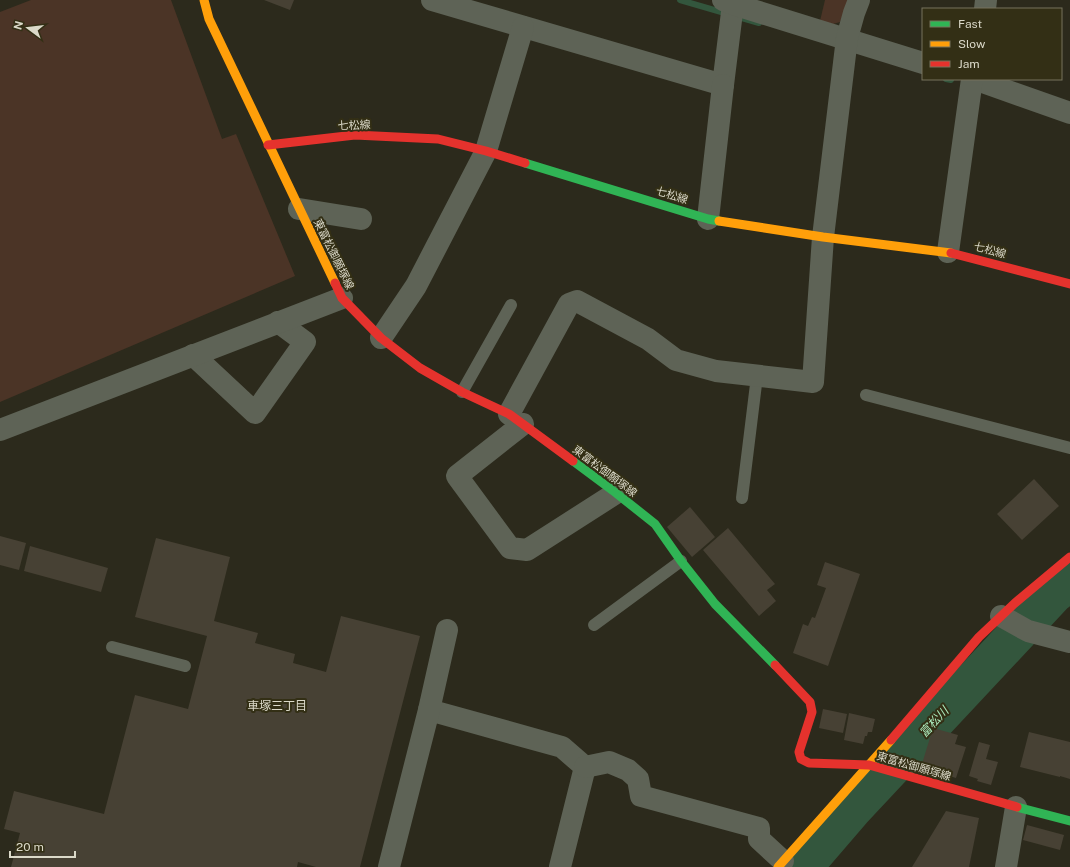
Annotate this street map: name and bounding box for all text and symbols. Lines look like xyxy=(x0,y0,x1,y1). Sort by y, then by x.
north arrow xyxy=(8,8,48,48)
legend xyxy=(922,8,1062,80)
text: Fast xyxy=(958,17,983,31)
text: N xyxy=(11,20,25,31)
text: Slow xyxy=(958,37,986,51)
text: Jam xyxy=(958,57,980,71)
street label: 七松線 xyxy=(337,118,371,132)
street label: 七松線 xyxy=(654,184,690,206)
street label: 東富松御願塚線 xyxy=(312,217,356,291)
street label: 七松線 xyxy=(973,240,1007,260)
street label: 東富松御願塚線 xyxy=(571,443,639,499)
district label: 車塚三丁目 xyxy=(247,699,307,713)
water label: 富松川 xyxy=(917,703,953,740)
street label: 東富松御願塚線 xyxy=(875,750,953,782)
scale bar xyxy=(10,833,75,859)
text: 20 m xyxy=(16,840,44,854)

